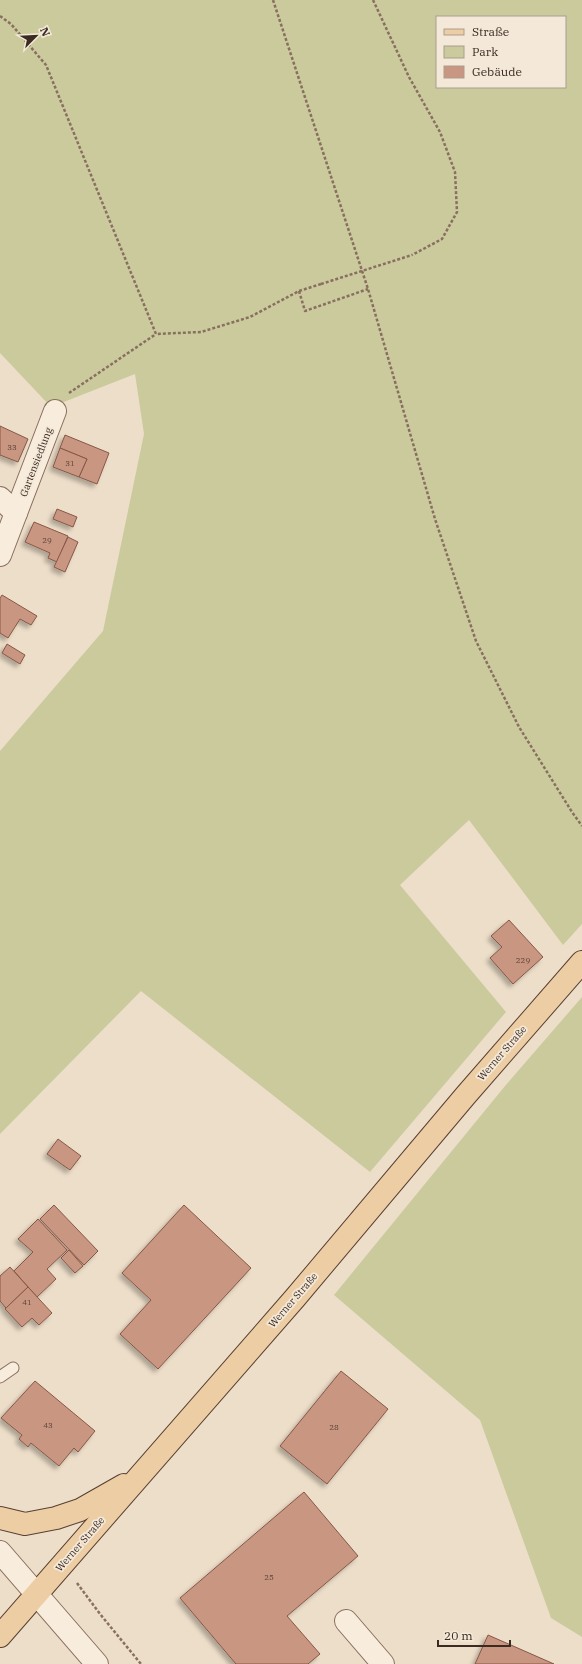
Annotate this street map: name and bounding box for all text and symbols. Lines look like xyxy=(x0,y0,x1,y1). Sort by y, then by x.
north arrow xyxy=(16,16,56,56)
legend xyxy=(436,16,566,88)
text: Straße xyxy=(472,24,509,39)
text: N xyxy=(37,25,53,39)
text: Park xyxy=(472,44,498,59)
text: Gebäude xyxy=(472,64,522,79)
street label: Gartensiedlung xyxy=(17,425,55,498)
house number: 33 xyxy=(7,442,17,452)
house number: 31 xyxy=(65,458,75,468)
house number: 29 xyxy=(42,535,52,545)
house number: 229 xyxy=(516,955,530,965)
street label: Werner Straße xyxy=(475,1023,529,1083)
street label: Werner Straße xyxy=(266,1270,320,1330)
house number: 41 xyxy=(22,1297,32,1307)
house number: 43 xyxy=(43,1420,53,1430)
house number: 28 xyxy=(329,1422,339,1432)
street label: Werner Straße xyxy=(53,1514,107,1574)
house number: 25 xyxy=(264,1572,274,1582)
scale bar xyxy=(438,1622,510,1648)
text: 20 m xyxy=(444,1628,473,1643)

